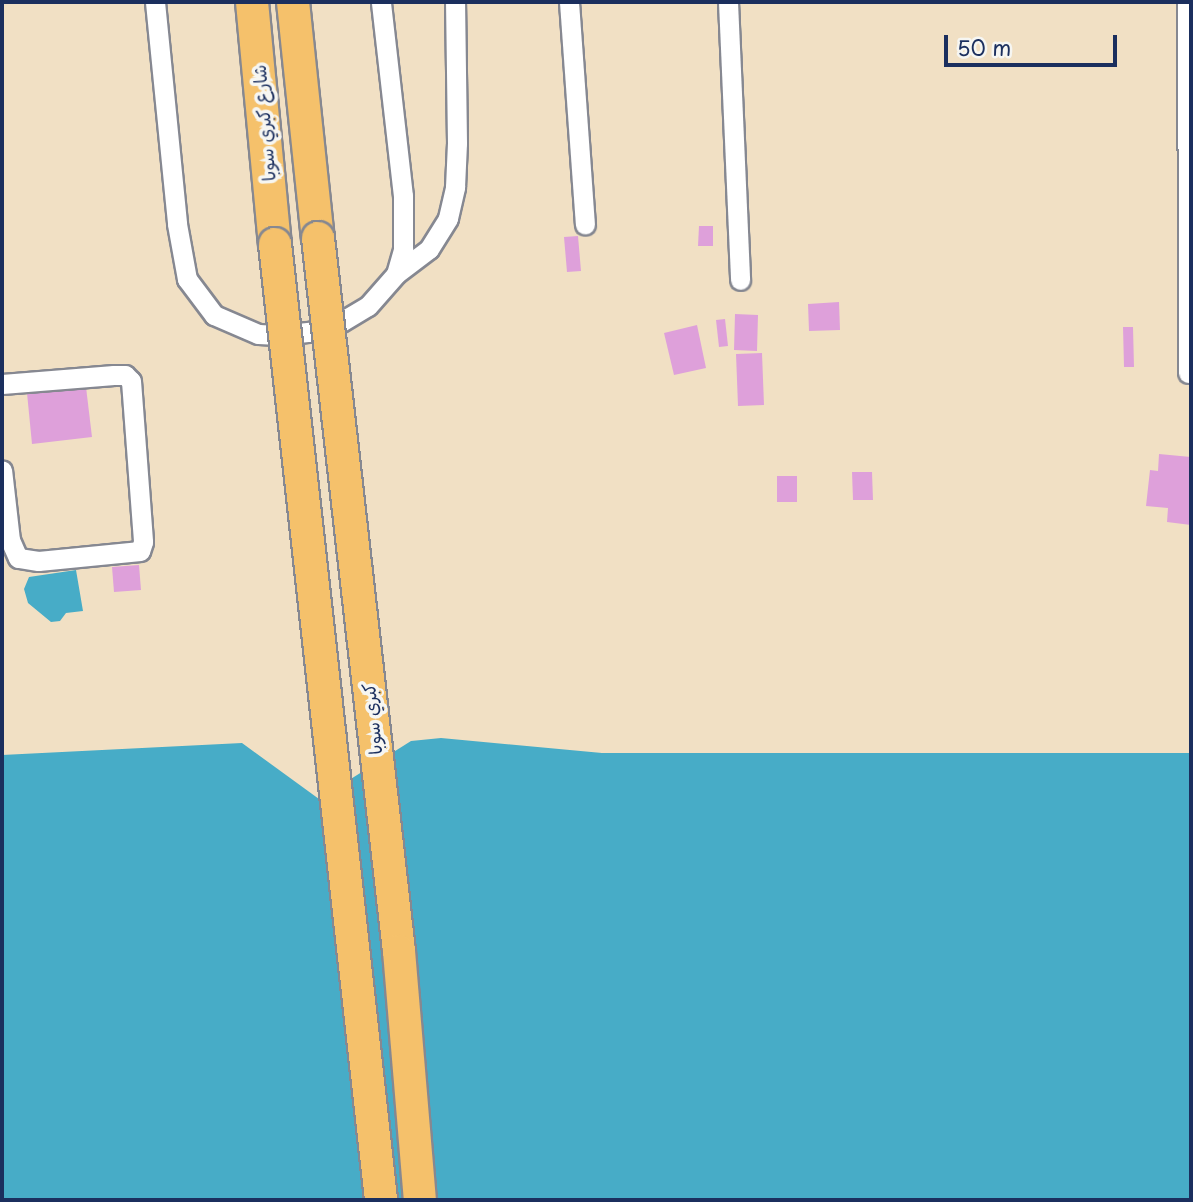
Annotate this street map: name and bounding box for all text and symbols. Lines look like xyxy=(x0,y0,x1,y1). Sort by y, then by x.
scale bar xyxy=(948,21,1121,65)
text: 50 m xyxy=(957,31,1011,63)
street label: شارع كبري سوبا xyxy=(248,64,280,182)
street label: كبري سوبا xyxy=(357,682,387,756)

